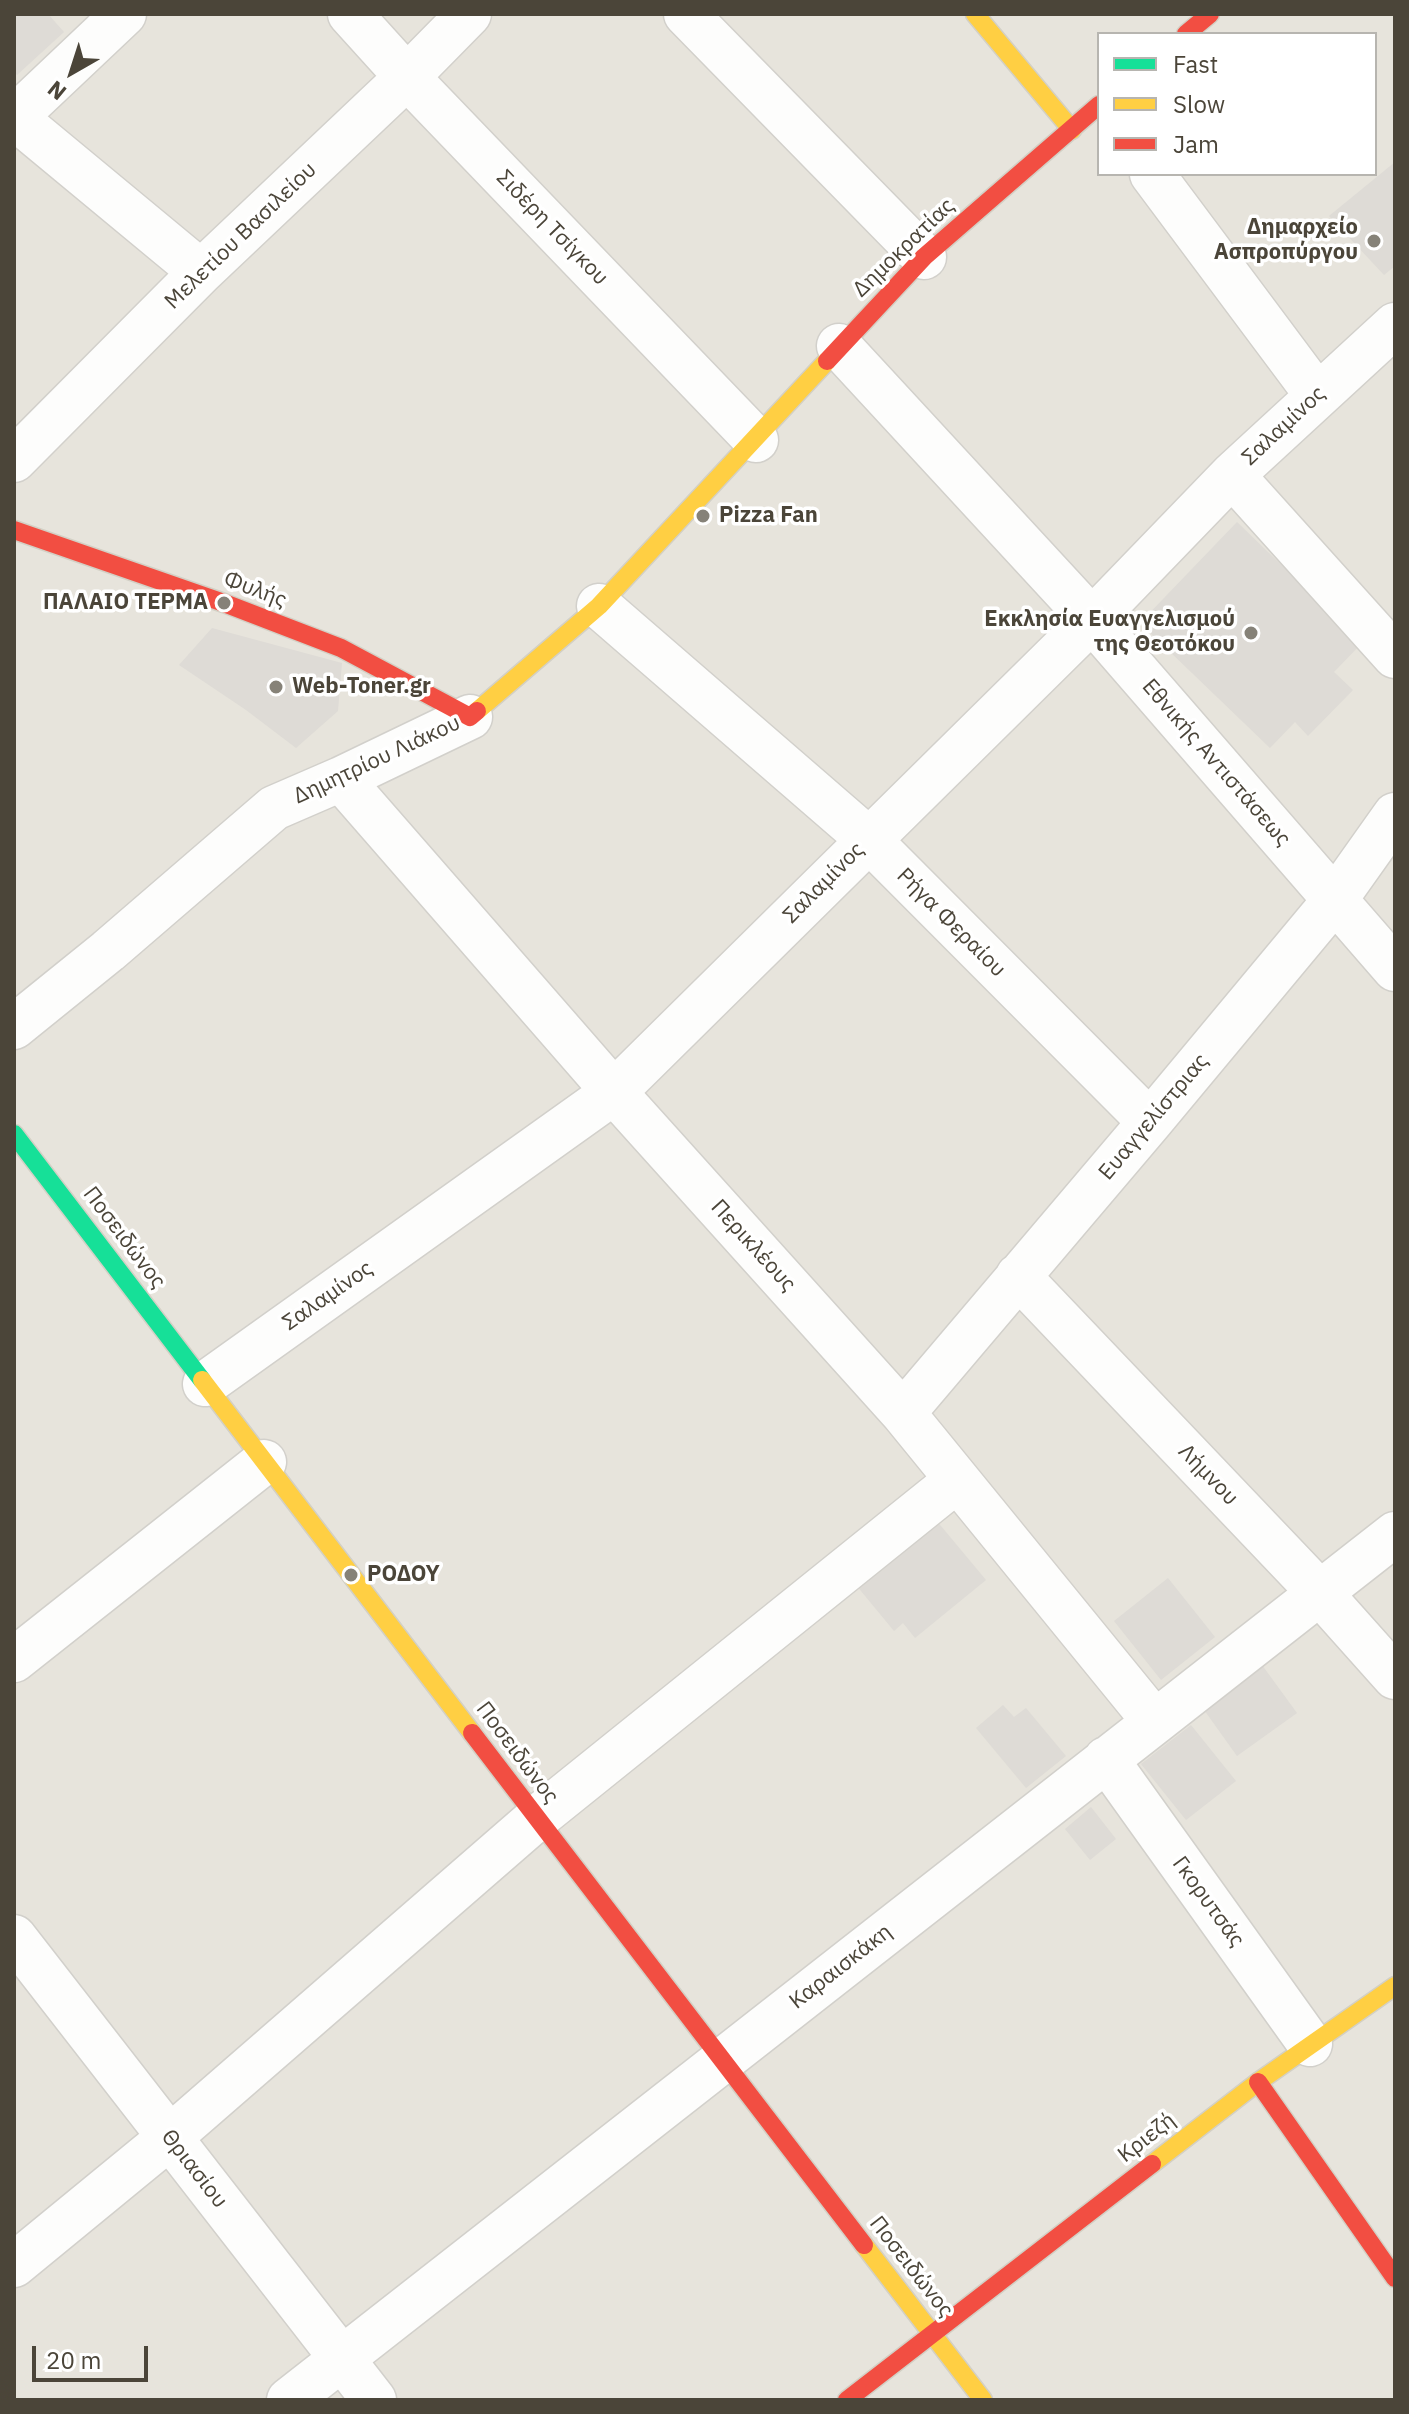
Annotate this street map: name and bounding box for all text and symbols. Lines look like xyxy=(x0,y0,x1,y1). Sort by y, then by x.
north arrow xyxy=(32,32,112,112)
legend xyxy=(1097,32,1377,176)
text: Fast xyxy=(1173,48,1218,80)
text: N xyxy=(41,75,72,107)
text: Slow xyxy=(1173,88,1225,120)
text: Jam xyxy=(1173,128,1219,160)
street label: Μελετίου Βασιλείου xyxy=(160,157,322,315)
street label: Σιδέρη Τσίγκου xyxy=(491,165,613,291)
street label: Δημοκρατίας xyxy=(848,193,960,303)
place label: Δημαρχείο Ασπροπύργου xyxy=(1214,215,1358,266)
marker: Δημαρχείο Ασπροπύργου xyxy=(1365,232,1383,250)
street label: Σαλαμίνος xyxy=(1237,381,1331,471)
place label: Pizza Fan xyxy=(719,503,818,529)
marker: Pizza Fan xyxy=(694,507,712,525)
street label: Φυλής xyxy=(220,566,290,614)
place label: ΠΑΛΑΙΟ ΤΕΡΜΑ xyxy=(43,590,208,616)
marker: ΠΑΛΑΙΟ ΤΕΡΜΑ xyxy=(215,594,233,612)
place label: Εκκλησία Ευαγγελισμού της Θεοτόκου xyxy=(984,607,1235,658)
marker: Εκκλησία Ευαγγελισμού της Θεοτόκου xyxy=(1242,624,1260,642)
place label: Web-Toner.gr xyxy=(292,674,431,700)
street label: Εθνικής Αντιστάσεως xyxy=(1136,674,1296,852)
marker: Web-Toner.gr xyxy=(267,678,285,696)
street label: Δημητρίου Λιάκου xyxy=(289,710,465,810)
street label: Σαλαμίνος xyxy=(778,837,870,929)
street label: Ρήγα Φεραίου xyxy=(891,863,1011,983)
street label: Ευαγγελίστριας xyxy=(1093,1048,1215,1186)
street label: Ποσειδώνος xyxy=(77,1182,171,1294)
street label: Περικλέους xyxy=(705,1195,801,1297)
street label: Σαλαμίνος xyxy=(278,1255,378,1337)
street label: Λήμνου xyxy=(1172,1439,1244,1511)
place label: ΡΟΔΟΥ xyxy=(367,1562,440,1588)
marker: ΡΟΔΟΥ xyxy=(342,1566,360,1584)
street label: Ποσειδώνος xyxy=(470,1697,564,1809)
street label: Γκορυτσάς xyxy=(1166,1852,1250,1952)
street label: Καραισκάκη xyxy=(784,1919,898,2015)
street label: Κριεζή xyxy=(1113,2107,1181,2169)
street label: Θριασίου xyxy=(155,2125,233,2213)
street label: Ποσειδώνος xyxy=(863,2211,959,2323)
scale bar xyxy=(36,2330,152,2380)
text: 20 m xyxy=(46,2344,101,2376)

